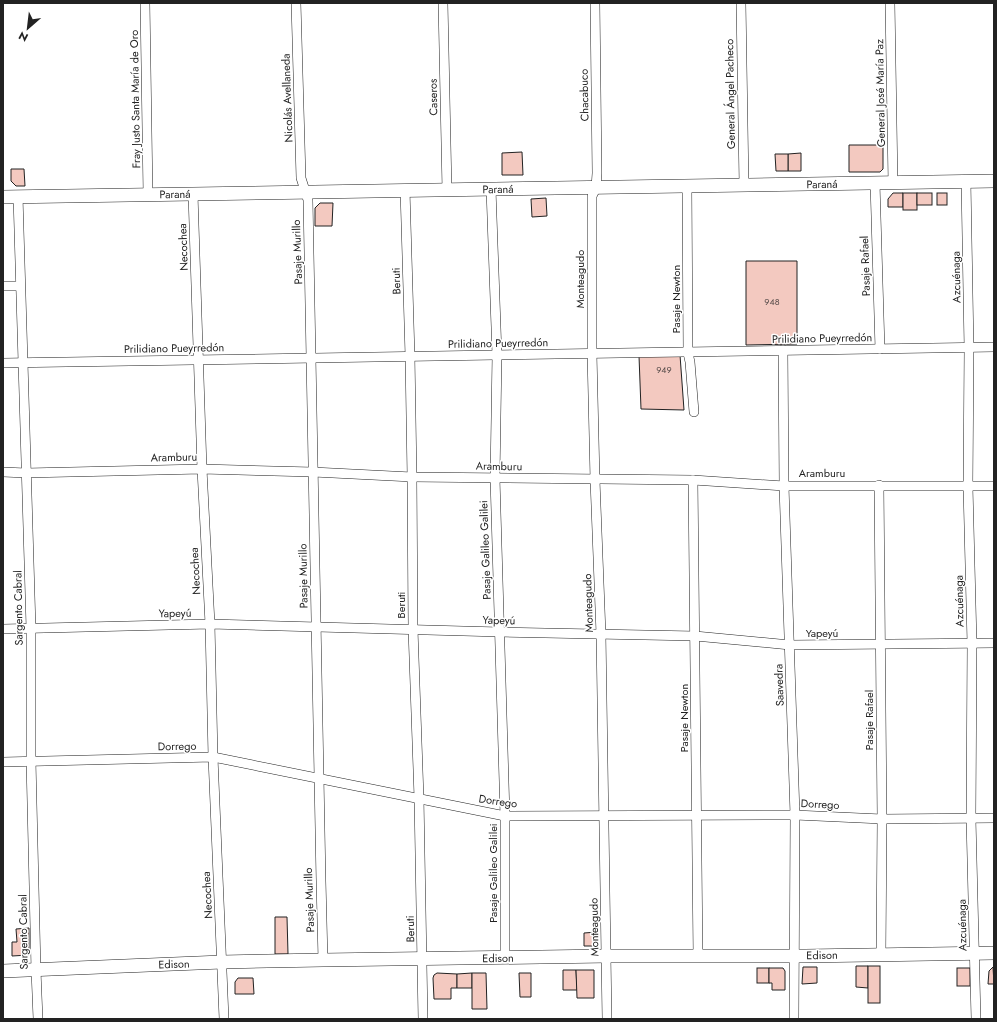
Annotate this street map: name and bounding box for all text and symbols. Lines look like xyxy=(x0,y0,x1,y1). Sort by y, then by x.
north arrow xyxy=(8,8,48,48)
text: N xyxy=(16,28,31,46)
street label: Fray Justo Santa María de Oro xyxy=(126,30,144,168)
street label: General Ángel Pacheco xyxy=(721,39,739,149)
street label: General José María Paz xyxy=(871,39,889,147)
street label: Nicolás Avellaneda xyxy=(277,53,297,143)
street label: Chacabuco xyxy=(576,69,592,121)
street label: Caseros xyxy=(425,78,441,116)
street label: Paraná xyxy=(806,176,838,192)
street label: Paraná xyxy=(482,181,514,197)
street label: Paraná xyxy=(159,186,191,202)
street label: Pasaje Murillo xyxy=(288,219,306,285)
street label: Necochea xyxy=(174,223,192,271)
street label: Pasaje Rafael xyxy=(856,235,874,297)
street label: Monteagudo xyxy=(572,250,588,308)
street label: Azcuénaga xyxy=(948,251,964,303)
street label: Pasaje Newton xyxy=(668,265,684,333)
street label: Beruti xyxy=(388,267,404,295)
house number: 948 xyxy=(764,295,780,308)
street label: Prilidiano Pueyrredón xyxy=(772,329,872,347)
street label: Prilidiano Pueyrredón xyxy=(448,334,548,352)
street label: Prilidiano Pueyrredón xyxy=(124,339,224,357)
house number: 949 xyxy=(656,363,672,376)
street label: Aramburu xyxy=(151,449,197,465)
street label: Aramburu xyxy=(476,458,522,474)
street label: Aramburu xyxy=(799,465,845,481)
street label: Pasaje Galileo Galilei xyxy=(475,500,495,600)
street label: Pasaje Murillo xyxy=(294,543,312,609)
street label: Necochea xyxy=(186,547,204,595)
street label: Sargento Cabral xyxy=(9,570,27,646)
street label: Monteagudo xyxy=(579,573,597,633)
street label: Azcuénaga xyxy=(951,575,967,627)
street label: Beruti xyxy=(393,591,409,618)
street label: Yapeyú xyxy=(158,605,192,621)
street label: Yapeyú xyxy=(482,612,516,628)
street label: Yapeyú xyxy=(806,625,838,641)
street label: Saavedra xyxy=(770,664,788,706)
street label: Pasaje Newton xyxy=(676,684,692,752)
street label: Pasaje Rafael xyxy=(861,690,877,750)
street label: Dorrego xyxy=(157,738,197,754)
street label: Dorrego xyxy=(478,790,518,812)
street label: Dorrego xyxy=(800,795,840,813)
street label: Pasaje Galileo Galilei xyxy=(485,823,501,923)
street label: Pasaje Murillo xyxy=(300,867,318,933)
street label: Necochea xyxy=(198,871,216,919)
street label: Sargento Cabral xyxy=(14,894,32,970)
street label: Monteagudo xyxy=(585,898,603,956)
street label: Azcuénaga xyxy=(954,899,970,951)
street label: Beruti xyxy=(402,915,418,943)
street label: Edison xyxy=(806,947,838,963)
street label: Edison xyxy=(482,950,514,966)
street label: Edison xyxy=(158,955,190,973)

